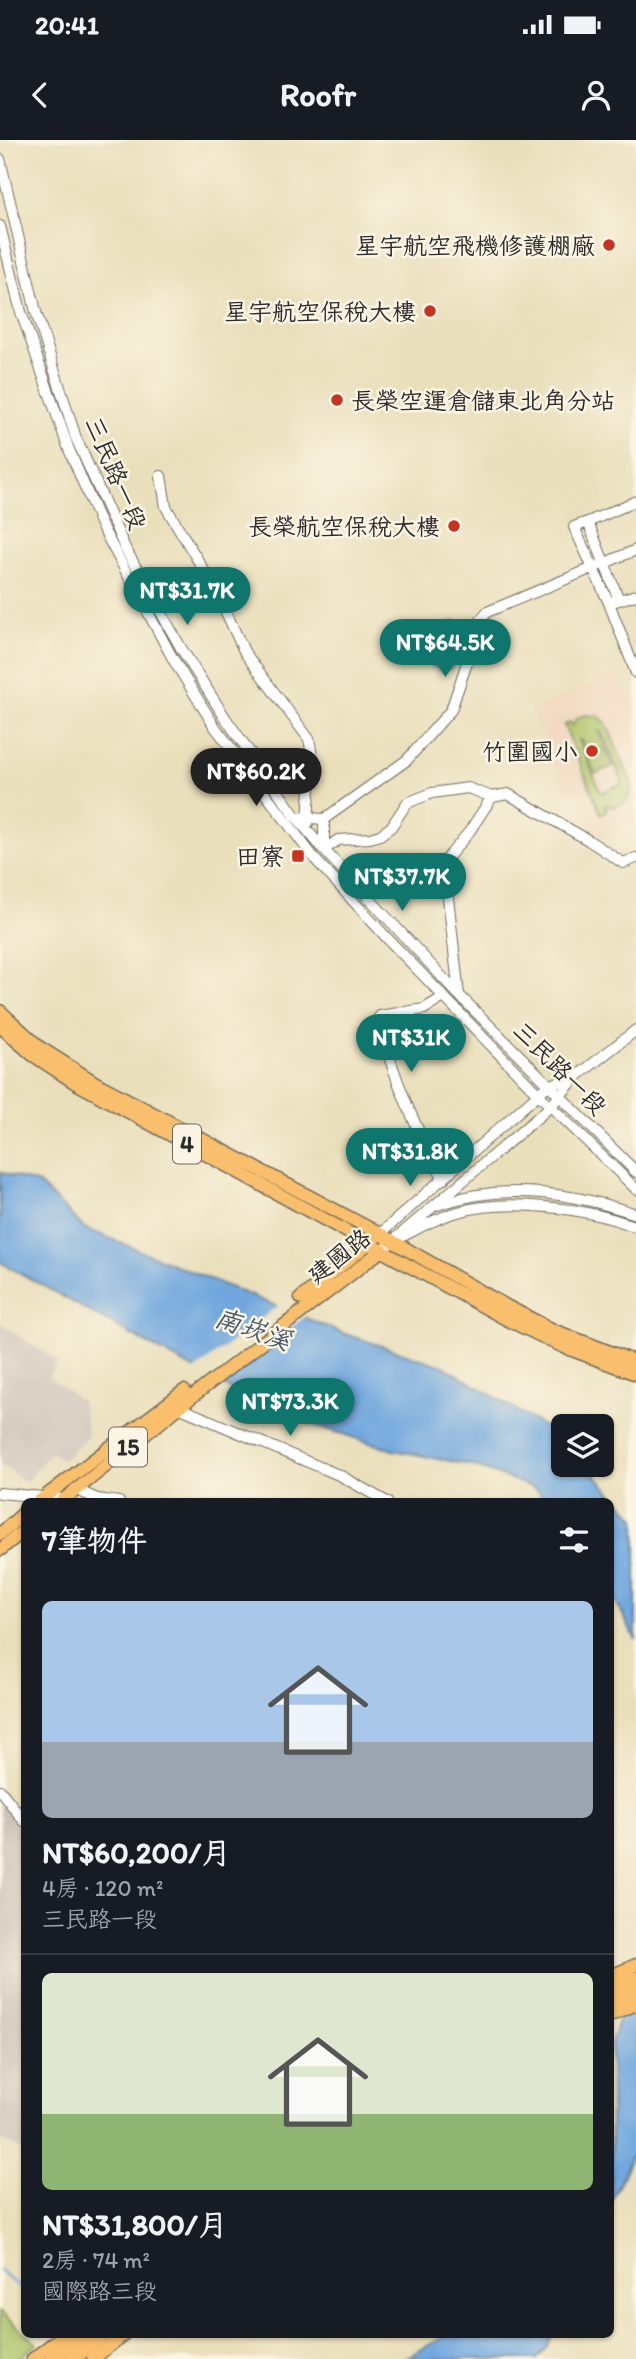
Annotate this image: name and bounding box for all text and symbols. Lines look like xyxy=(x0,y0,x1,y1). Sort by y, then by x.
text: 20:41 xyxy=(35,9,99,41)
icon: back xyxy=(21,76,59,114)
text: Roofr xyxy=(280,76,356,114)
icon: person xyxy=(577,76,615,114)
place label: 星宇航空飛機修護棚廠 xyxy=(355,231,595,260)
marker: 星宇航空飛機修護棚廠 xyxy=(601,237,617,253)
place label: 星宇航空保稅大樓 xyxy=(224,297,416,326)
marker: 星宇航空保稅大樓 xyxy=(422,303,438,319)
place label: 長榮空運倉儲東北角分站 xyxy=(351,386,615,415)
marker: 長榮空運倉儲東北角分站 xyxy=(329,392,345,408)
street label: 三民路一段 xyxy=(79,412,153,534)
place label: 長榮航空保稅大樓 xyxy=(248,512,440,541)
marker: 長榮航空保稅大樓 xyxy=(446,518,462,534)
pin: NT$31.7K xyxy=(115,568,259,627)
text: NT$31.7K xyxy=(139,576,235,604)
pin: NT$64.5K xyxy=(373,620,517,679)
text: NT$64.5K xyxy=(396,628,494,656)
place label: 竹圍國小 xyxy=(482,737,578,766)
marker: 竹圍國小 xyxy=(584,743,600,759)
pin: NT$60.2K xyxy=(184,748,328,808)
text: NT$60.2K xyxy=(207,757,305,785)
place label: 田寮 xyxy=(236,842,284,871)
marker: 田寮 xyxy=(290,848,306,864)
pin: NT$37.7K xyxy=(330,854,474,913)
text: NT$37.7K xyxy=(354,862,450,890)
pin: NT$31K xyxy=(354,1014,468,1074)
street label: 三民路一段 xyxy=(507,1015,613,1121)
text: NT$31K xyxy=(372,1023,450,1051)
road number: 4 xyxy=(173,1124,201,1163)
pin: NT$31.8K xyxy=(338,1128,482,1188)
text: NT$31.8K xyxy=(362,1137,458,1165)
street label: 建國路 xyxy=(302,1222,376,1290)
water label: 南崁溪 xyxy=(211,1301,297,1357)
pin: NT$73.3K xyxy=(218,1378,362,1438)
text: NT$73.3K xyxy=(242,1387,338,1415)
map controls xyxy=(551,1414,614,1477)
button: layers xyxy=(551,1414,614,1477)
road number: 15 xyxy=(109,1428,147,1466)
icon: filters xyxy=(555,1521,593,1559)
text: 7筆物件 xyxy=(42,1522,147,1559)
icon: home xyxy=(255,1647,381,1773)
text: NT$60,200/月 xyxy=(42,1834,231,1871)
text: 4房 · 120 m² xyxy=(42,1874,163,1902)
text: 三民路一段 xyxy=(42,1905,157,1933)
icon: home xyxy=(255,2019,381,2145)
text: NT$31,800/月 xyxy=(42,2206,228,2243)
text: 2房 · 74 m² xyxy=(42,2246,150,2274)
text: 國際路三段 xyxy=(42,2277,157,2305)

